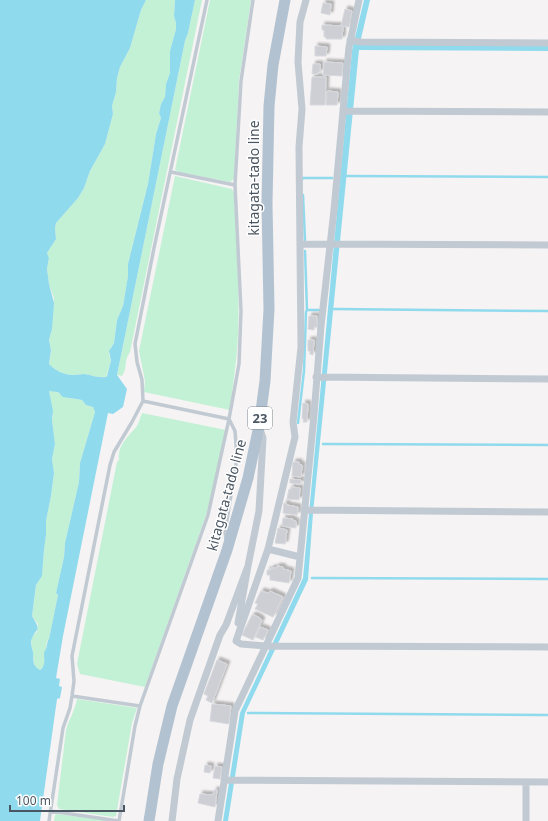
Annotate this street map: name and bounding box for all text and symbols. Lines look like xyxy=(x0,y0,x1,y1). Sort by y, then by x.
street label: kitagata-tado line xyxy=(244,120,263,236)
road number: 23 xyxy=(248,407,272,429)
street label: kitagata-tado line xyxy=(202,437,250,553)
scale bar xyxy=(10,787,124,813)
text: 100 m xyxy=(16,792,51,809)

